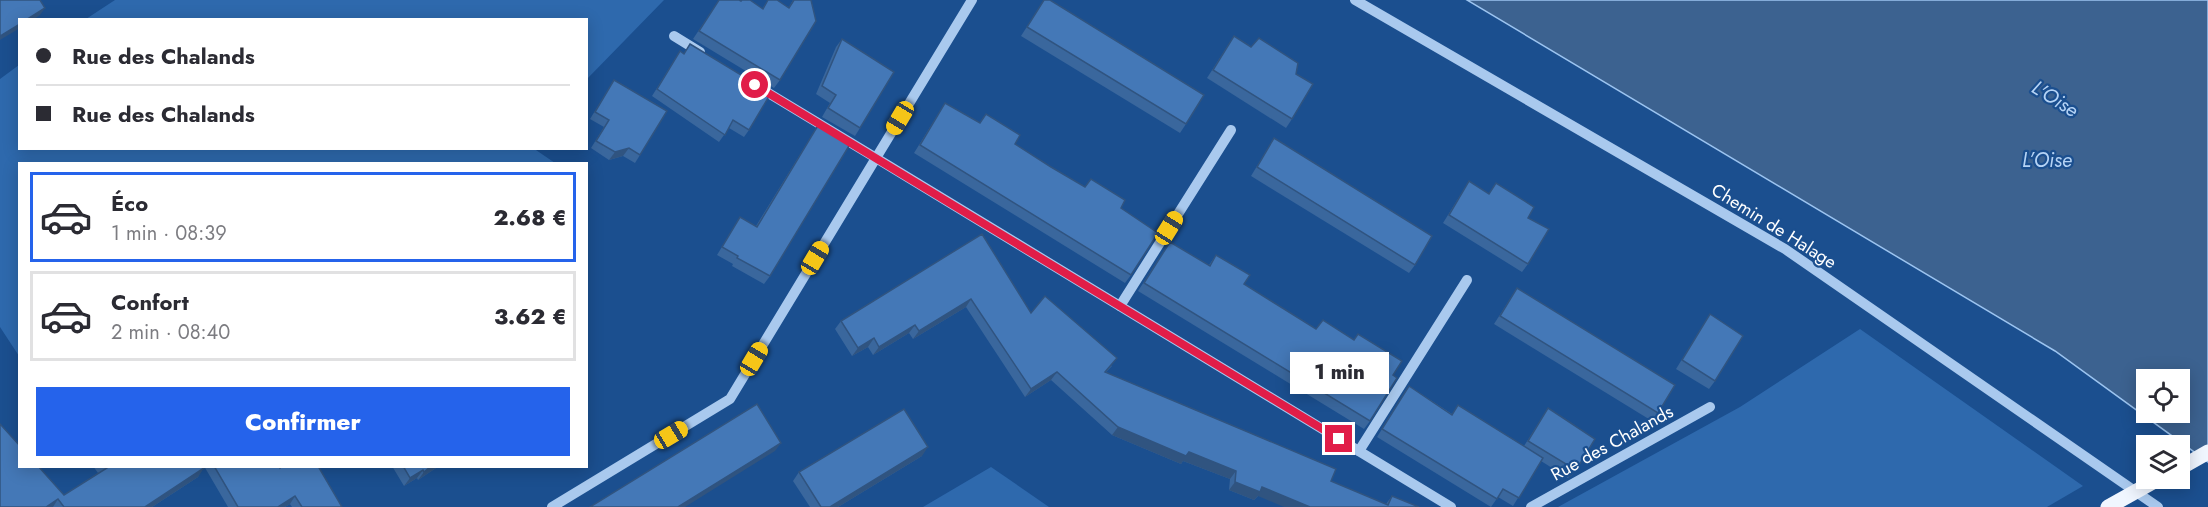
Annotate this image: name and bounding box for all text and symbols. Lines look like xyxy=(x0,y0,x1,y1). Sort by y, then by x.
text: Rue des Chalands xyxy=(72,40,255,72)
route start xyxy=(741,71,768,98)
water label: L'Oise xyxy=(2026,73,2084,125)
text: Rue des Chalands xyxy=(72,98,255,130)
car xyxy=(883,98,917,138)
water label: L’Oise xyxy=(2022,146,2072,175)
street label: Chemin de Halage xyxy=(1706,177,1842,275)
text: Éco xyxy=(111,187,148,219)
icon: car xyxy=(39,190,93,244)
text: 2.68 € xyxy=(494,201,567,233)
car xyxy=(1152,208,1186,248)
text: 1 min · 08:39 xyxy=(111,219,227,248)
car xyxy=(798,238,832,278)
text: Confort xyxy=(111,286,189,318)
icon: car xyxy=(39,289,93,343)
text: 3.62 € xyxy=(494,300,567,332)
text: 2 min · 08:40 xyxy=(111,318,230,347)
car xyxy=(737,339,771,379)
callout: 1 min xyxy=(1290,352,1388,394)
text: 1 min xyxy=(1314,358,1365,387)
map controls xyxy=(2136,369,2190,489)
button: locate xyxy=(2136,369,2190,423)
button: Confirmer xyxy=(36,387,570,456)
street label: Rue des Chalands xyxy=(1546,399,1678,487)
car xyxy=(651,418,691,452)
route end xyxy=(1325,425,1352,452)
button: layers xyxy=(2136,435,2190,489)

